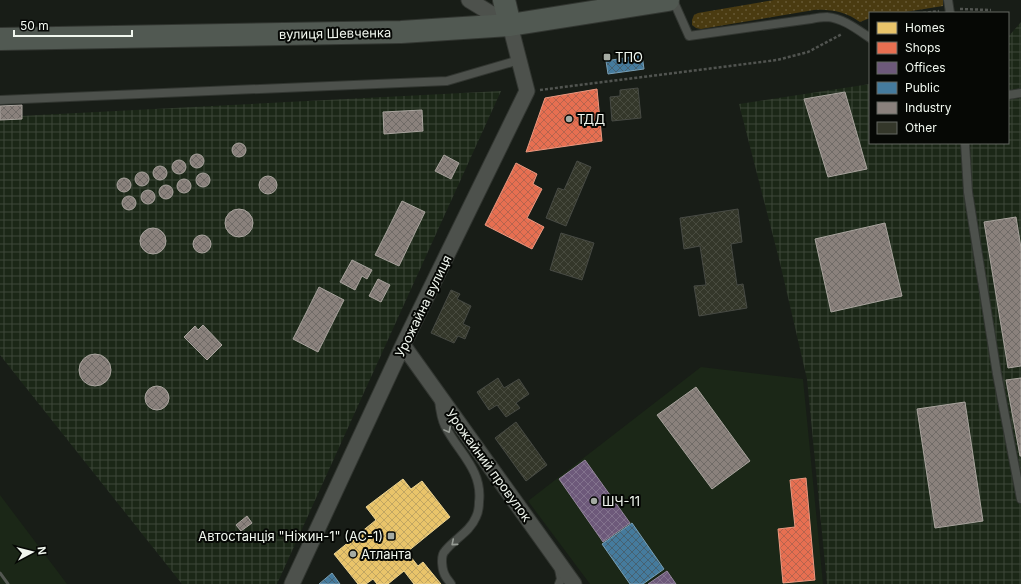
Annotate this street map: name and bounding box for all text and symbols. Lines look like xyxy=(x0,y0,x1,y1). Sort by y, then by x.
scale bar xyxy=(14,12,132,38)
legend xyxy=(869,12,1009,144)
text: 50 m xyxy=(20,18,49,33)
text: Homes xyxy=(905,20,945,35)
street label: вулиця Шевченка xyxy=(279,24,391,42)
text: Shops xyxy=(905,40,941,55)
place label: ТПО xyxy=(615,49,643,65)
marker: ТПО xyxy=(602,52,612,62)
text: Offices xyxy=(905,60,946,75)
text: Public xyxy=(905,80,940,95)
text: Industry xyxy=(905,100,952,115)
place label: ТДД xyxy=(577,111,606,127)
marker: ТДД xyxy=(564,114,574,124)
text: Other xyxy=(905,120,937,135)
street label: Урожайна вулиця xyxy=(391,252,455,360)
street label: Урожайний провулок xyxy=(443,406,535,524)
one-way arrow xyxy=(443,426,450,434)
place label: ШЧ-11 xyxy=(602,493,640,509)
marker: ШЧ-11 xyxy=(589,496,599,506)
place label: Автостанція "Ніжин-1" (АС-1) xyxy=(198,528,383,544)
marker: Автостанція "Ніжин-1" (АС-1) xyxy=(386,531,396,541)
north arrow xyxy=(12,532,52,572)
one-way arrow xyxy=(451,538,459,545)
text: N xyxy=(34,546,49,556)
place label: Атланта xyxy=(361,546,412,562)
marker: Атланта xyxy=(348,549,358,559)

